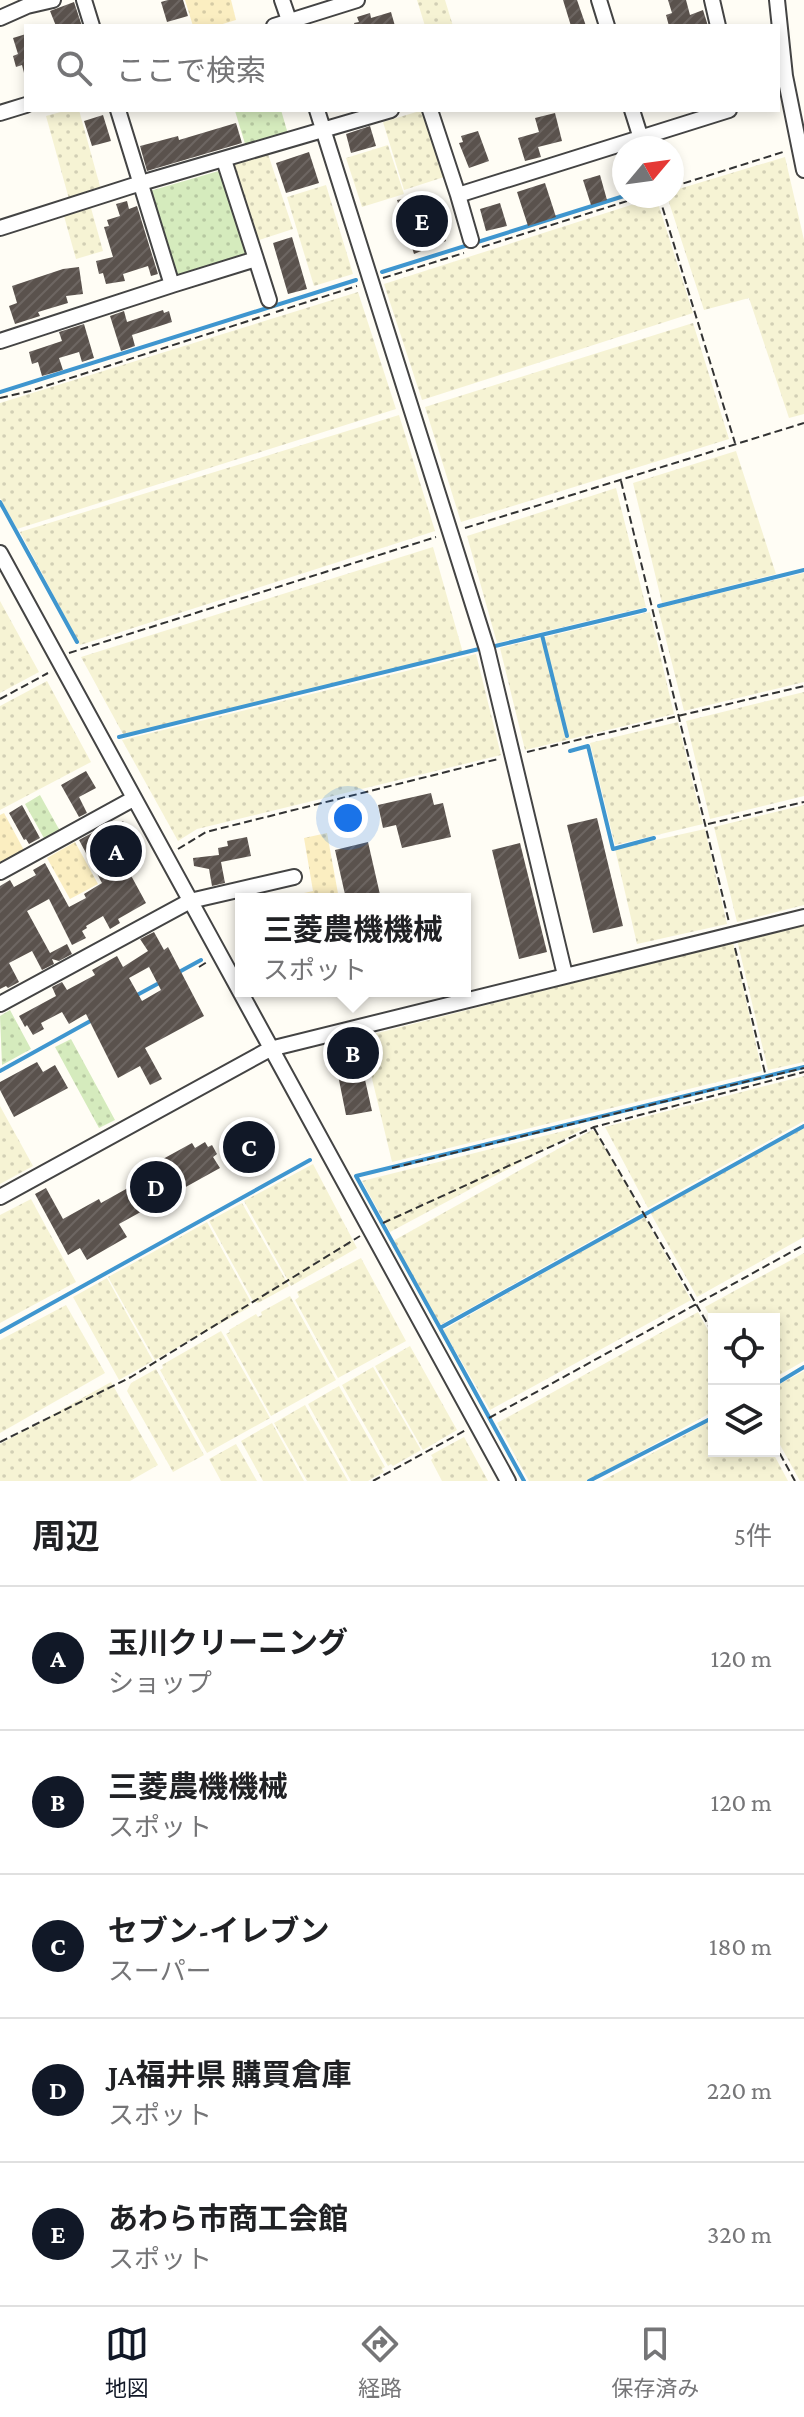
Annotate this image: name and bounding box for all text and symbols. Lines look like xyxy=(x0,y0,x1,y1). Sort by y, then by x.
search box xyxy=(24,24,780,112)
icon: search xyxy=(52,46,96,90)
text: ここで検索 xyxy=(116,54,266,87)
north arrow xyxy=(612,136,684,208)
pin: E xyxy=(396,191,448,251)
your location xyxy=(328,798,368,838)
pin: A xyxy=(90,821,142,881)
popup xyxy=(235,893,471,997)
text: 三菱農機機械 xyxy=(263,913,443,946)
text: スポット xyxy=(263,956,367,985)
pin: B xyxy=(327,1023,379,1083)
pin: C xyxy=(223,1117,275,1177)
pin: D xyxy=(130,1157,182,1217)
map controls xyxy=(708,1313,780,1457)
button: locate xyxy=(708,1313,780,1385)
button: layers xyxy=(708,1385,780,1457)
text: 周辺 xyxy=(32,1518,100,1555)
text: 5件 xyxy=(734,1522,772,1551)
text: 玉川クリーニング xyxy=(108,1626,348,1659)
text: A xyxy=(50,1644,66,1673)
text: 120 m xyxy=(711,1644,772,1673)
text: ショップ xyxy=(108,1669,212,1698)
text: 三菱農機機械 xyxy=(108,1770,288,1803)
text: B xyxy=(50,1788,66,1817)
text: 120 m xyxy=(711,1788,772,1817)
text: スポット xyxy=(108,1813,212,1842)
text: セブン-イレブン xyxy=(108,1914,329,1947)
text: C xyxy=(50,1932,66,1961)
text: 180 m xyxy=(709,1932,772,1961)
text: スーパー xyxy=(108,1957,212,1986)
text: JA福井県 購買倉庫 xyxy=(108,2058,352,2091)
text: D xyxy=(49,2076,67,2105)
text: 220 m xyxy=(707,2076,772,2105)
text: スポット xyxy=(108,2101,212,2130)
text: あわら市商工会館 xyxy=(108,2202,348,2235)
text: E xyxy=(51,2220,65,2249)
text: 320 m xyxy=(707,2220,772,2249)
text: スポット xyxy=(108,2245,212,2274)
tab: 地図 xyxy=(105,2322,149,2402)
tab: 経路 xyxy=(358,2322,402,2402)
tab: 保存済み xyxy=(611,2322,699,2402)

